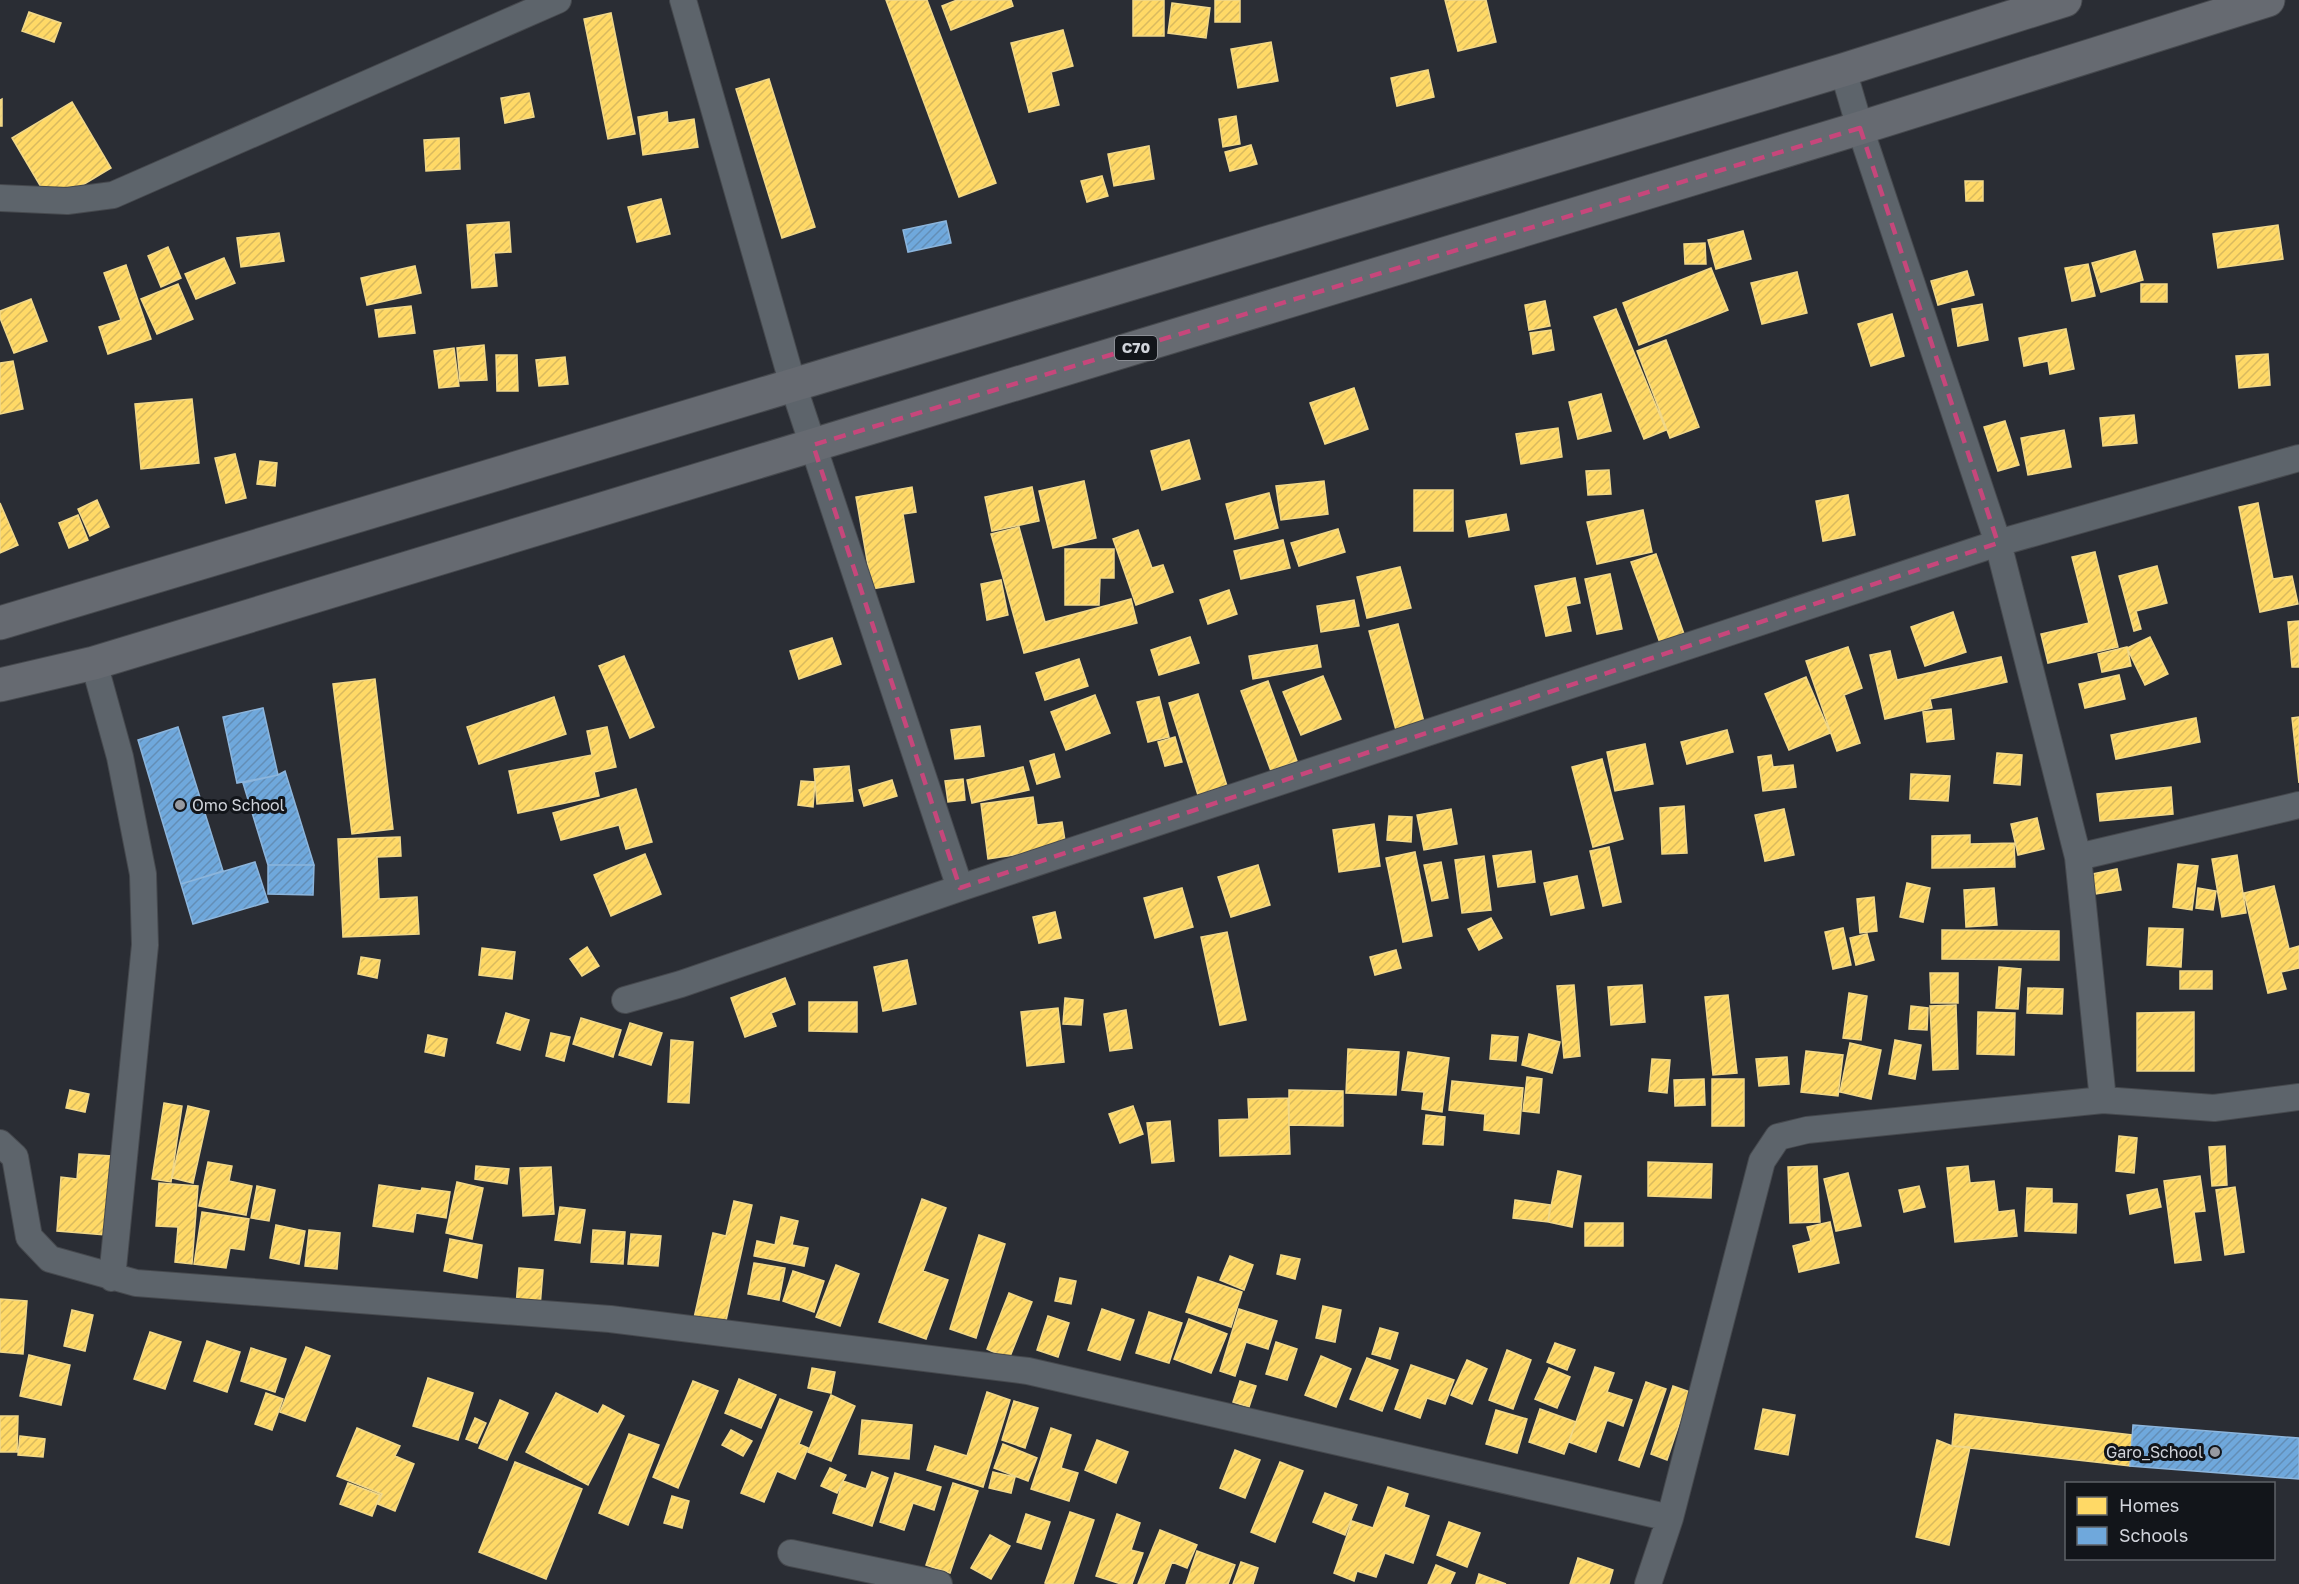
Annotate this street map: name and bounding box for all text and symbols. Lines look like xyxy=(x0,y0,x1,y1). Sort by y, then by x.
road number: C70 xyxy=(1115,336,1157,360)
place label: Omo School xyxy=(192,795,285,815)
marker: Omo School xyxy=(173,798,187,812)
place label: Garo_School xyxy=(2106,1442,2203,1462)
marker: Garo_School xyxy=(2208,1445,2222,1459)
legend xyxy=(2065,1482,2275,1560)
text: Homes xyxy=(2119,1494,2179,1516)
text: Schools xyxy=(2119,1524,2188,1546)

